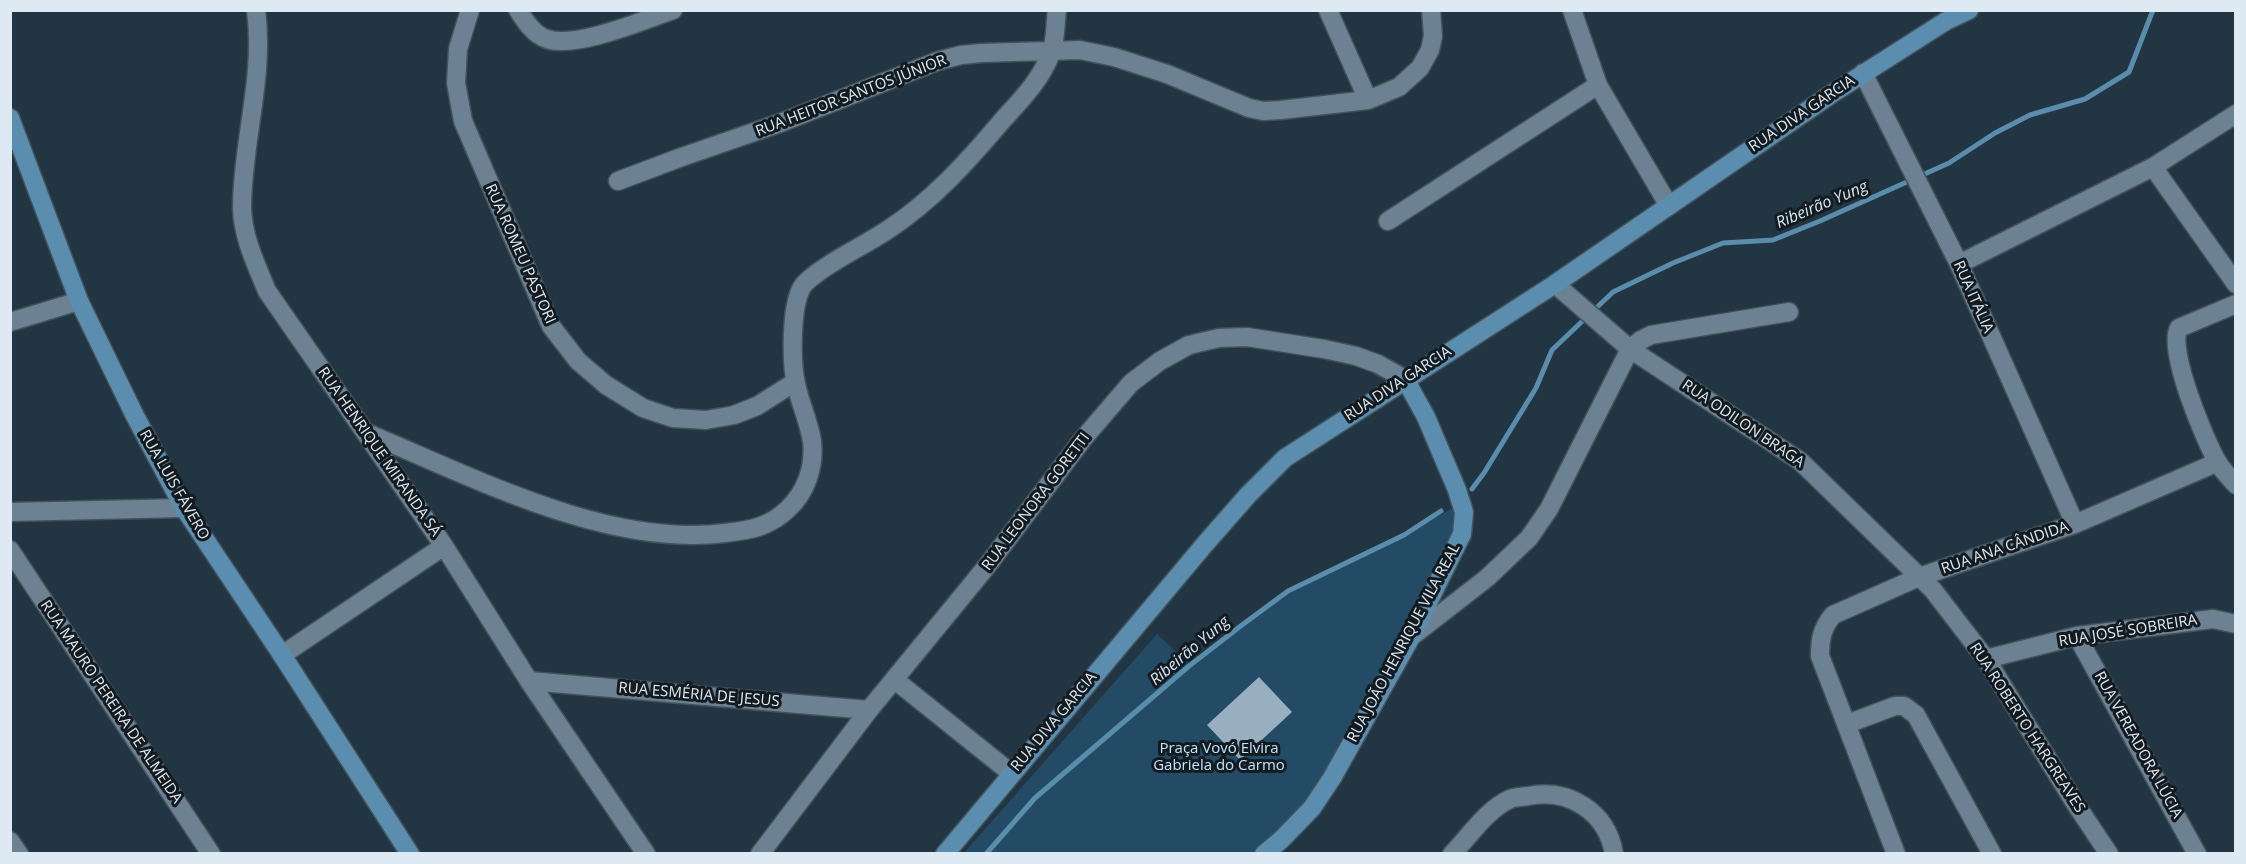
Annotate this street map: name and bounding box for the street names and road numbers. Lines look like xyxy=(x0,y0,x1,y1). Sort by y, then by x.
street label: RUA HEITOR SANTOS JÚNIOR xyxy=(753,51,949,141)
street label: RUA DIVA GARCIA xyxy=(1746,72,1858,156)
street label: RUA ROMEU PASTORI xyxy=(481,181,559,327)
street label: RUA ITÁLIA xyxy=(1949,258,1997,336)
street label: RUA DIVA GARCIA xyxy=(1341,343,1455,425)
street label: RUA HENRIQUE MIRANDA SÁ xyxy=(314,364,444,540)
street label: RUA ODILON BRAGA xyxy=(1678,376,1808,472)
street label: RUA LUIS FÁVERO xyxy=(135,427,213,543)
street label: RUA LEONORA GORETTI xyxy=(978,430,1094,574)
street label: RUA ANA CÂNDIDA xyxy=(1939,518,2071,578)
street label: RUA JOÃO HENRIQUE VILA REAL xyxy=(1344,541,1464,745)
street label: RUA MAURO PEREIRA DE ALMEIDA xyxy=(36,597,186,807)
street label: RUA JOSÉ SOBREIRA xyxy=(2058,611,2198,651)
street label: RUA ROBERTO HARGREAVES xyxy=(1965,640,2089,816)
street label: RUA VEREADORA LÚCIA xyxy=(2090,668,2186,822)
street label: RUA DIVA GARCIA xyxy=(1007,669,1101,775)
street label: RUA ESMÉRIA DE JESUS xyxy=(618,679,780,711)

